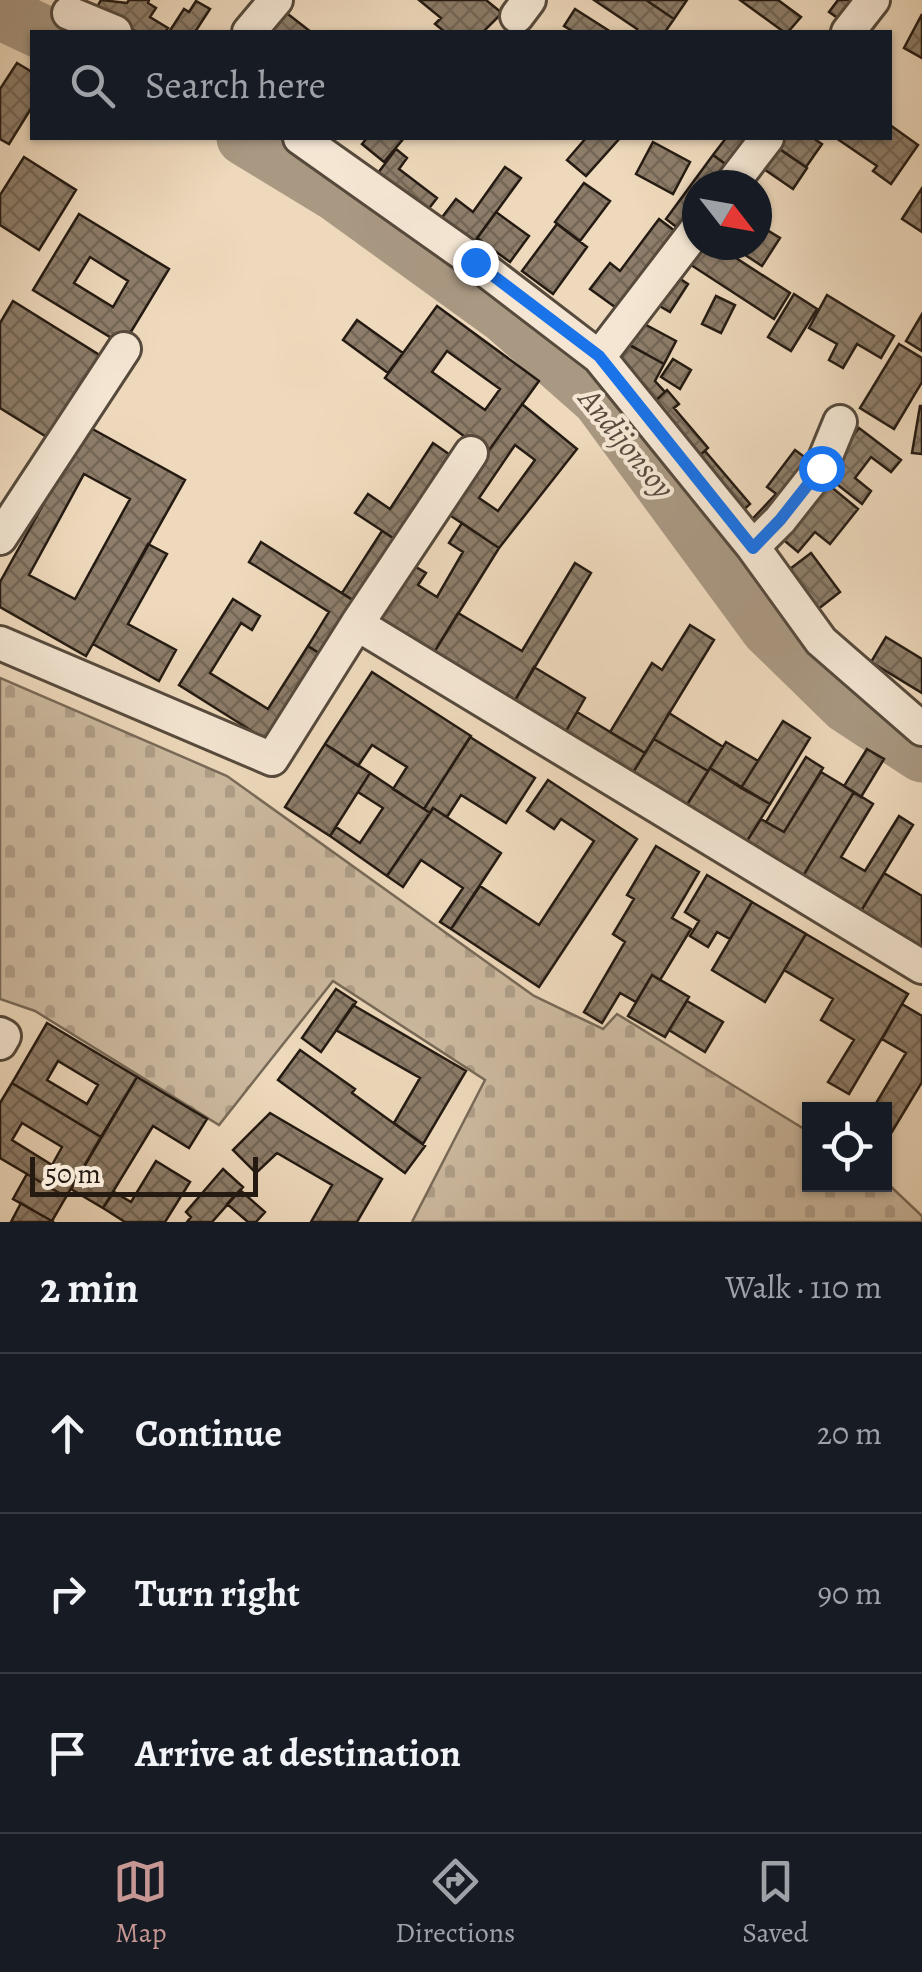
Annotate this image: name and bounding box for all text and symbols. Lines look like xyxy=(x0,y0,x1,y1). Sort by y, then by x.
search box xyxy=(30,30,892,140)
icon: search xyxy=(65,58,120,113)
text: Search here xyxy=(145,59,326,111)
north arrow xyxy=(682,170,772,260)
route end xyxy=(453,240,499,286)
water label: Andijonsoy xyxy=(568,377,685,507)
route start xyxy=(799,446,845,492)
map controls xyxy=(802,1102,892,1192)
button: locate xyxy=(802,1102,892,1192)
scale bar xyxy=(30,1152,258,1196)
text: 50 m xyxy=(45,1155,101,1193)
text: 2 min xyxy=(40,1259,139,1316)
text: Walk · 110 m xyxy=(725,1265,882,1309)
icon: ahead xyxy=(40,1406,95,1461)
text: Continue xyxy=(135,1407,282,1459)
text: 20 m xyxy=(817,1411,882,1455)
icon: right xyxy=(40,1566,95,1621)
text: Turn right xyxy=(135,1567,300,1619)
text: 90 m xyxy=(817,1571,882,1615)
icon: arrive xyxy=(40,1726,95,1781)
text: Arrive at destination xyxy=(135,1727,461,1779)
tab: Map xyxy=(113,1854,168,1952)
tab: Directions xyxy=(395,1854,515,1952)
tab: Saved xyxy=(742,1854,809,1952)

